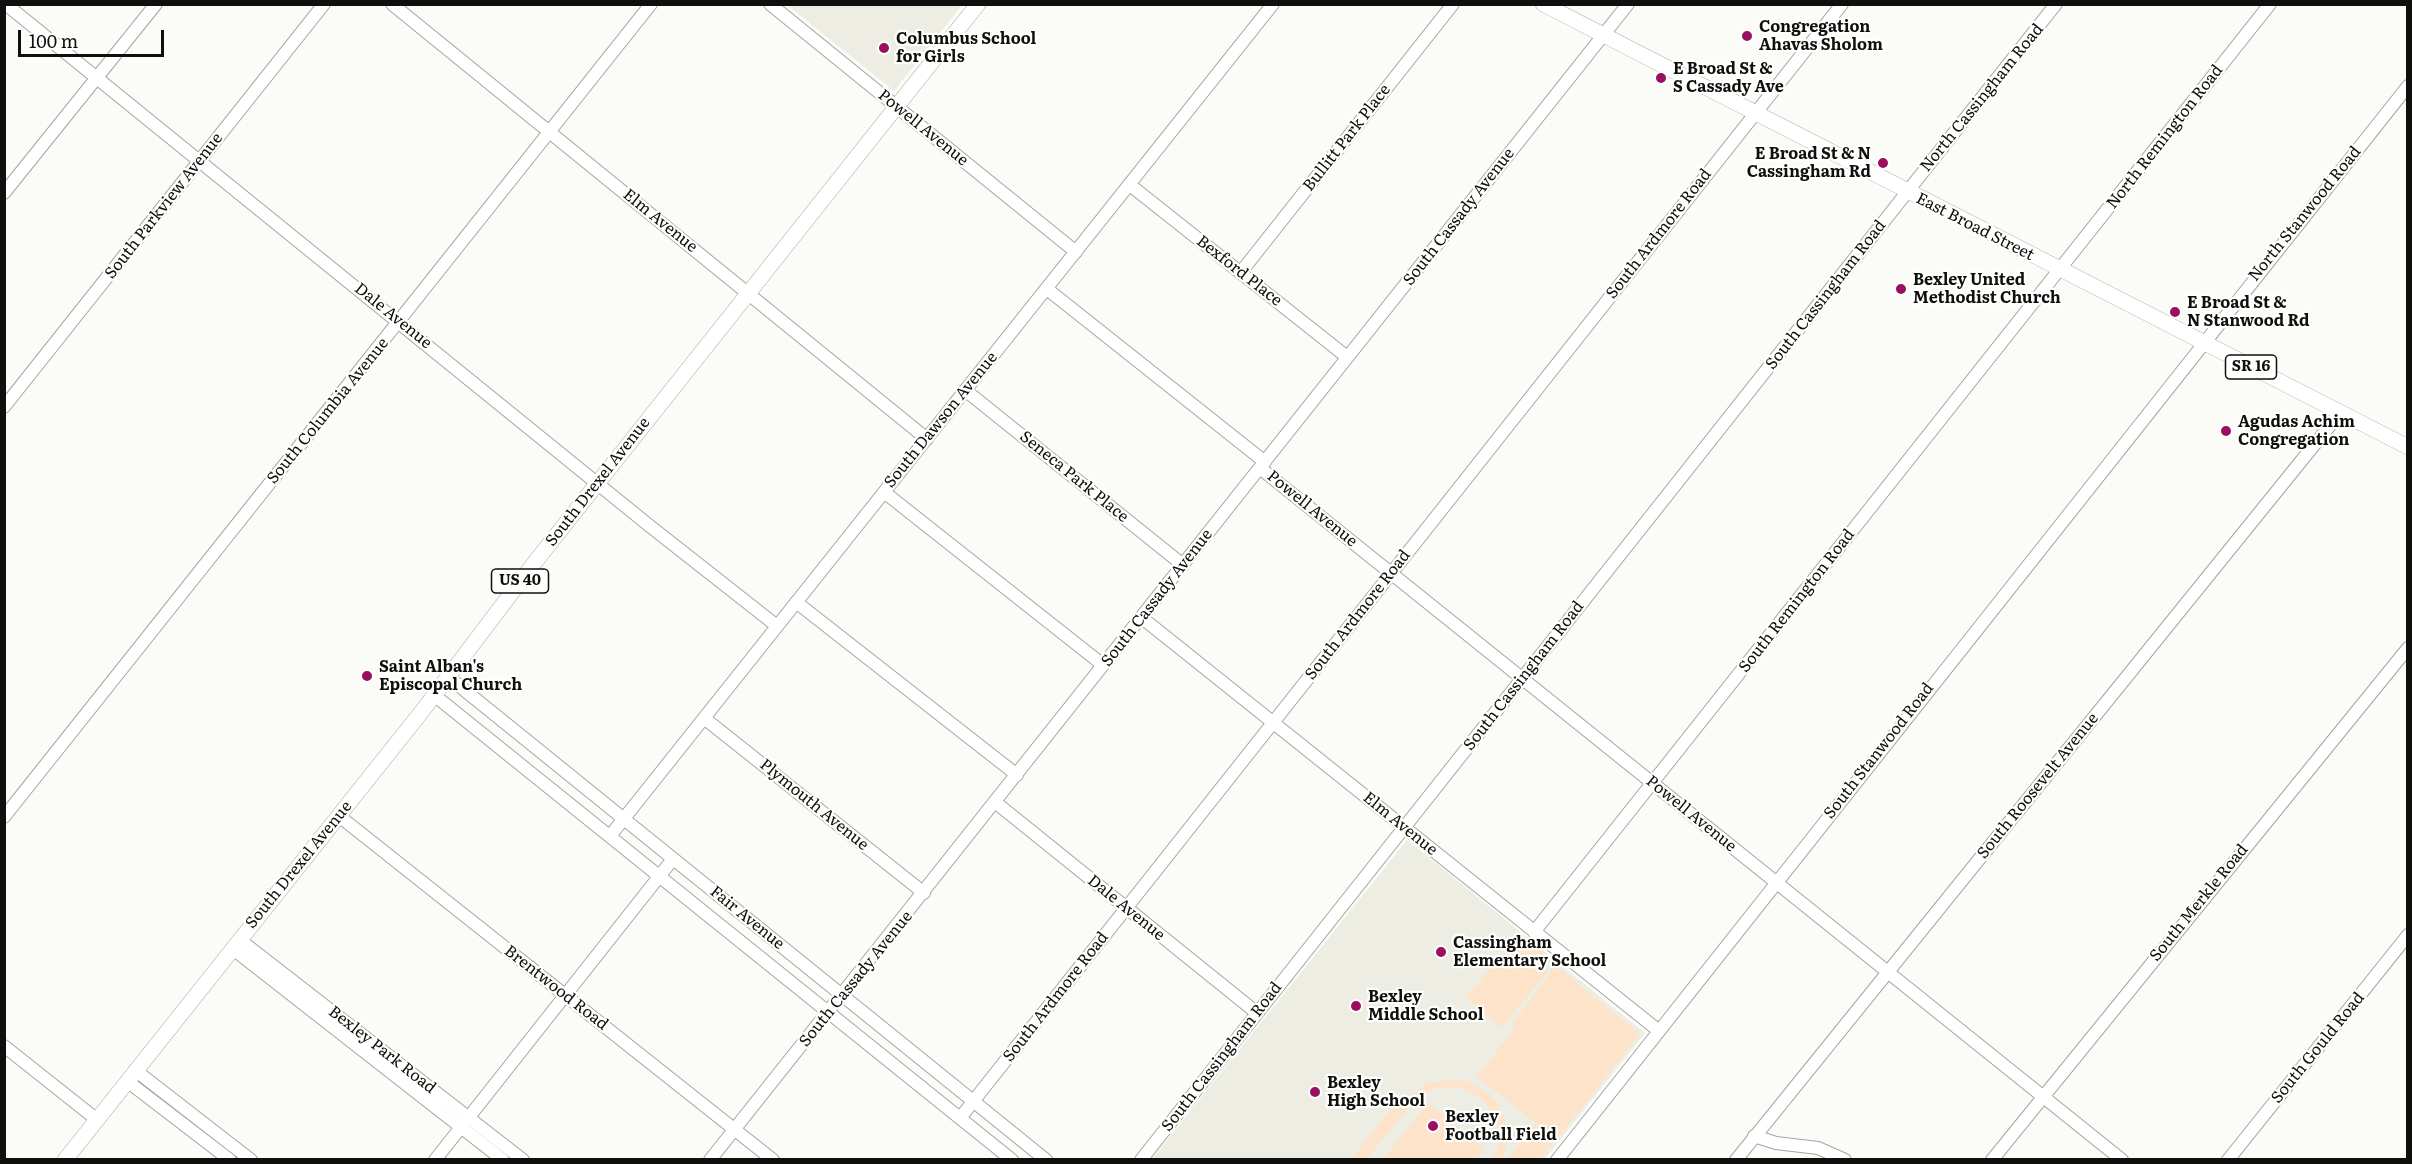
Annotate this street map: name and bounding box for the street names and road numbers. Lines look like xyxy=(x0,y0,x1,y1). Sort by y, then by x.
street label: North Cassingham Road xyxy=(1916,20,2048,176)
street label: North Remington Road xyxy=(2103,61,2227,213)
street label: Bullitt Park Place xyxy=(1299,81,1395,195)
street label: Powell Avenue xyxy=(874,86,972,170)
street label: South Parkview Avenue xyxy=(101,129,227,283)
street label: North Stanwood Road xyxy=(2245,143,2365,285)
street label: South Cassady Avenue xyxy=(1399,144,1519,290)
street label: South Ardmore Road xyxy=(1602,165,1716,303)
street label: Elm Avenue xyxy=(619,185,701,257)
street label: East Broad Street xyxy=(1913,189,2037,265)
street label: South Cassingham Road xyxy=(1762,217,1890,373)
street label: Bexford Place xyxy=(1192,232,1286,310)
street label: Dale Avenue xyxy=(351,279,435,353)
street label: South Columbia Avenue xyxy=(263,334,393,488)
street label: South Dawson Avenue xyxy=(880,348,1002,492)
road number: SR 16 xyxy=(2226,355,2276,379)
street label: South Drexel Avenue xyxy=(542,414,654,550)
street label: Seneca Park Place xyxy=(1016,427,1132,527)
street label: Powell Avenue xyxy=(1263,467,1361,551)
street label: South Cassady Avenue xyxy=(1097,525,1217,671)
street label: South Remington Road xyxy=(1735,525,1859,677)
street label: South Ardmore Road xyxy=(1301,546,1415,684)
road number: US 40 xyxy=(492,569,548,593)
street label: South Cassingham Road xyxy=(1460,598,1588,754)
street label: South Stanwood Road xyxy=(1820,679,1938,823)
street label: South Roosevelt Avenue xyxy=(1973,709,2103,863)
street label: Plymouth Avenue xyxy=(756,755,872,855)
street label: Powell Avenue xyxy=(1642,772,1740,856)
street label: Elm Avenue xyxy=(1359,788,1441,860)
street label: South Drexel Avenue xyxy=(242,797,356,933)
street label: South Merkle Road xyxy=(2146,841,2252,965)
street label: Dale Avenue xyxy=(1084,871,1168,945)
street label: Fair Avenue xyxy=(706,882,788,954)
street label: South Cassady Avenue xyxy=(795,907,917,1051)
street label: South Ardmore Road xyxy=(999,928,1113,1066)
street label: Brentwood Road xyxy=(500,942,612,1034)
street label: South Cassingham Road xyxy=(1158,979,1286,1135)
street label: South Gould Road xyxy=(2267,989,2369,1107)
street label: Bexley Park Road xyxy=(325,1002,439,1098)

